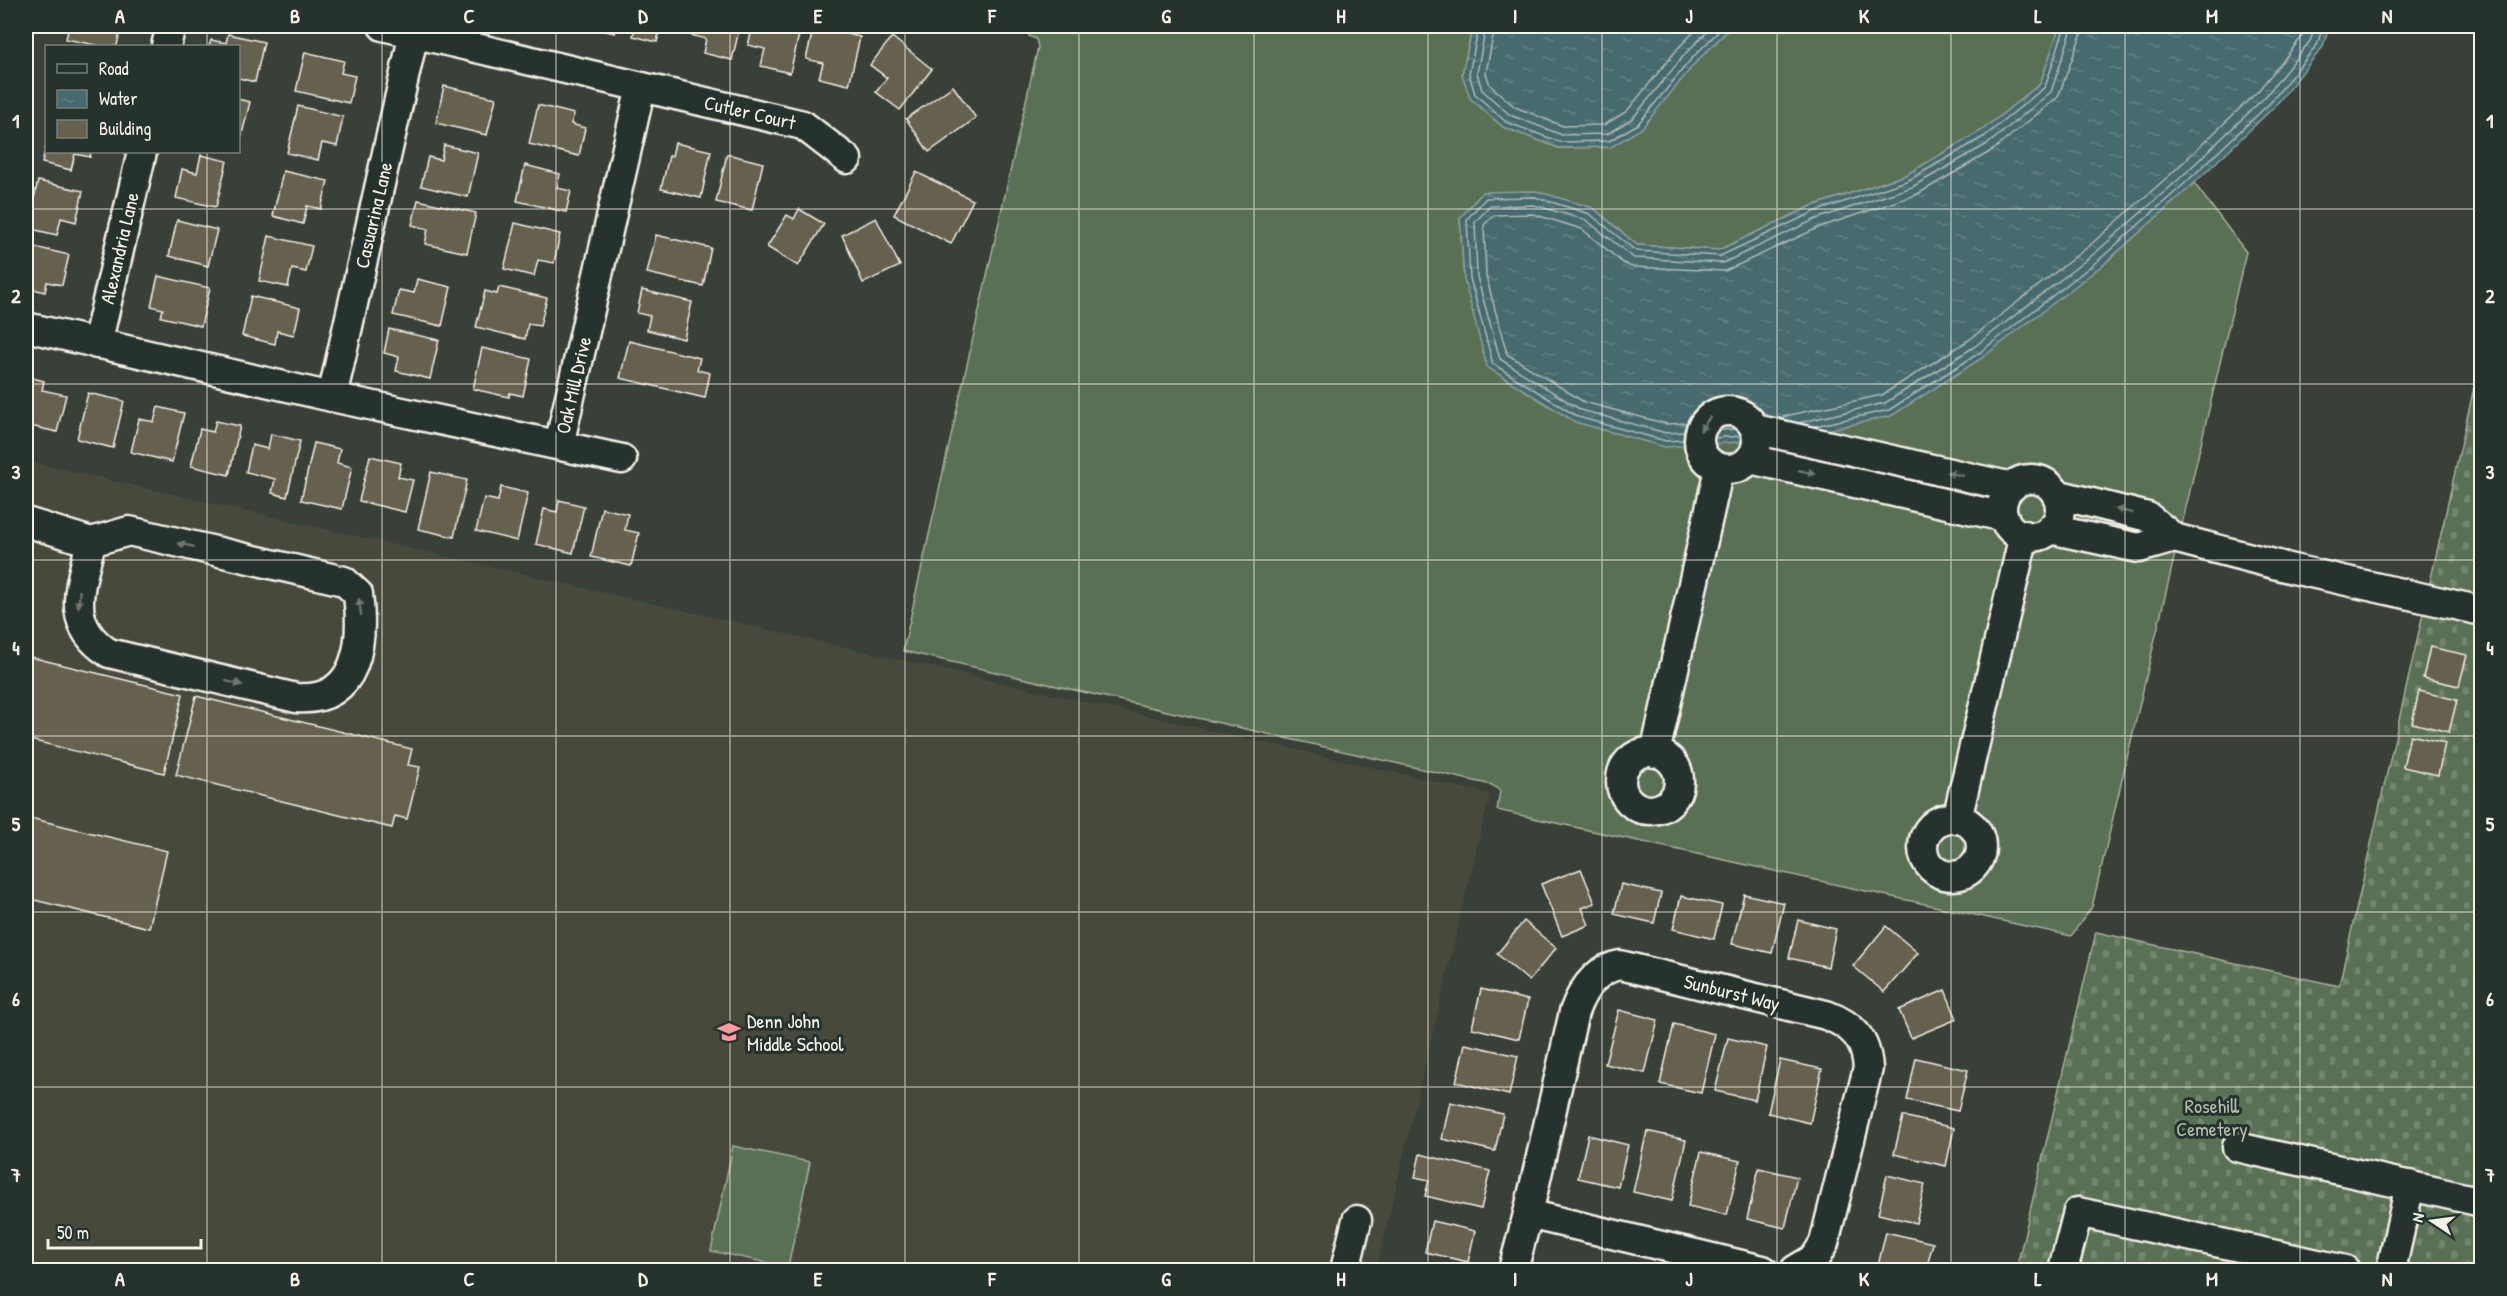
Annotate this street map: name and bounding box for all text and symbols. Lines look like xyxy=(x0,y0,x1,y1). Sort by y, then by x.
text: A xyxy=(115,2,125,29)
text: B xyxy=(290,2,300,29)
text: C xyxy=(464,2,475,29)
text: D xyxy=(638,2,648,29)
text: E xyxy=(814,2,823,29)
text: F xyxy=(987,2,997,29)
text: G xyxy=(1161,2,1171,29)
text: H xyxy=(1336,2,1346,29)
text: I xyxy=(1513,2,1517,29)
text: J xyxy=(1685,2,1693,29)
text: K xyxy=(1859,2,1870,29)
text: L xyxy=(2034,2,2042,29)
text: M xyxy=(2206,2,2218,29)
text: N xyxy=(2382,2,2393,29)
legend xyxy=(45,45,240,153)
text: Road xyxy=(99,56,129,81)
text: Water xyxy=(99,86,137,111)
street label: Cutler Court xyxy=(702,88,799,136)
text: 1 xyxy=(12,107,20,134)
text: 1 xyxy=(2486,107,2494,134)
text: Building xyxy=(99,116,151,141)
street label: Casuarina Lane xyxy=(348,159,398,271)
street label: Alexandria Lane xyxy=(93,190,145,306)
text: 2 xyxy=(11,282,21,309)
text: 2 xyxy=(2485,282,2495,309)
street label: Oak Mill Drive xyxy=(549,334,597,436)
one-way arrow xyxy=(1699,416,1711,432)
text: 3 xyxy=(12,458,21,485)
text: 3 xyxy=(2486,458,2495,485)
one-way arrow xyxy=(1797,468,1816,477)
one-way arrow xyxy=(1945,469,1964,478)
one-way arrow xyxy=(2114,506,2132,515)
one-way arrow xyxy=(176,539,195,549)
one-way arrow xyxy=(75,589,84,608)
one-way arrow xyxy=(355,598,364,617)
text: 4 xyxy=(12,634,20,661)
text: 4 xyxy=(2486,634,2494,661)
one-way arrow xyxy=(225,679,243,689)
text: 5 xyxy=(12,810,21,837)
text: 5 xyxy=(2486,810,2495,837)
street label: Sunburst Way xyxy=(1681,967,1783,1017)
text: 6 xyxy=(12,985,20,1012)
text: 6 xyxy=(2486,985,2494,1012)
place label: Denn John Middle School xyxy=(747,1007,844,1057)
school or university icon: Denn John Middle School xyxy=(716,1019,742,1045)
park label: Rosehill Cemetery xyxy=(2176,1092,2248,1142)
text: 7 xyxy=(10,1161,21,1188)
text: 7 xyxy=(2484,1161,2495,1188)
north arrow xyxy=(2402,1191,2462,1251)
text: N xyxy=(2406,1211,2429,1224)
scale bar xyxy=(48,1212,201,1250)
text: 50 m xyxy=(57,1220,89,1245)
text: A xyxy=(115,1265,125,1292)
text: B xyxy=(290,1265,300,1292)
text: C xyxy=(464,1265,475,1292)
text: D xyxy=(638,1265,648,1292)
text: E xyxy=(814,1265,823,1292)
text: F xyxy=(987,1265,997,1292)
text: G xyxy=(1161,1265,1171,1292)
text: H xyxy=(1336,1265,1346,1292)
text: I xyxy=(1513,1265,1517,1292)
text: J xyxy=(1685,1265,1693,1292)
text: K xyxy=(1859,1265,1870,1292)
text: L xyxy=(2034,1265,2042,1292)
text: M xyxy=(2206,1265,2218,1292)
text: N xyxy=(2382,1265,2393,1292)

